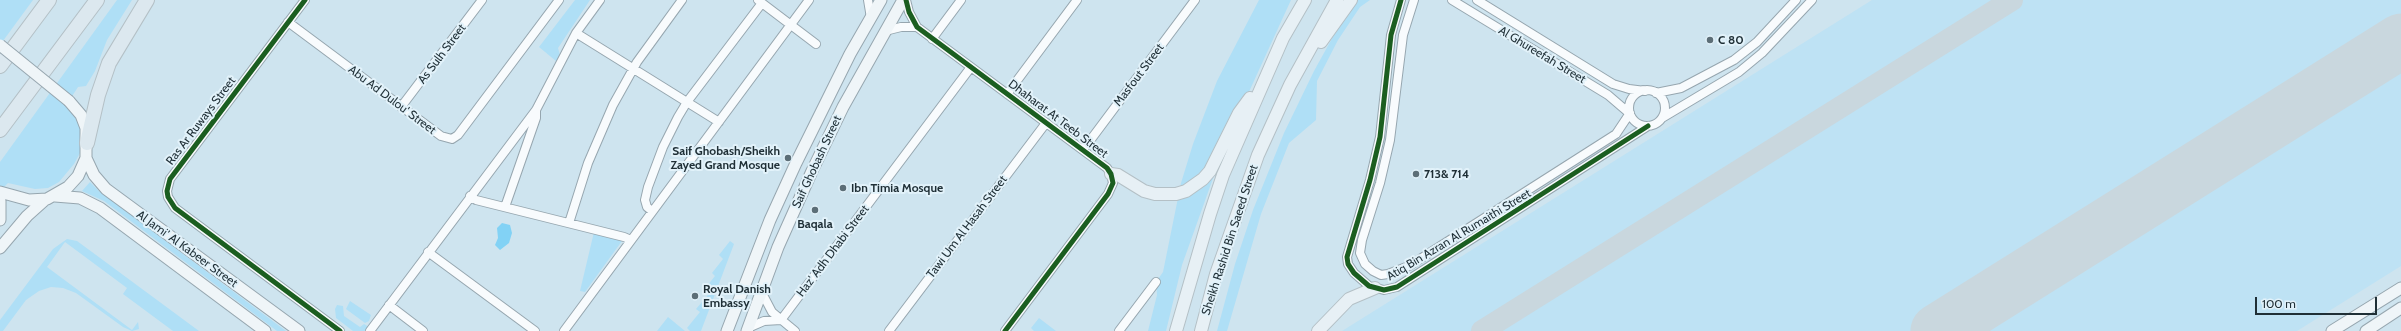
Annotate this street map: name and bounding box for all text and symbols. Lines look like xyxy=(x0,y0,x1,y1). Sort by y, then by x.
street label: As Sulh Street xyxy=(415,21,469,87)
street label: Al Ghureefah Street xyxy=(1496,23,1588,87)
place label: C 80 xyxy=(1718,33,1744,47)
marker: C 80 xyxy=(1705,35,1715,45)
street label: Masfout Street xyxy=(1111,41,1167,109)
street label: Abu Ad Dulou' Street xyxy=(345,62,439,138)
street label: Ras Ar Ruways Street xyxy=(163,74,239,168)
street label: Dhaharat At Teeb Street xyxy=(1005,77,1111,161)
street label: Saif Ghobash Street xyxy=(789,113,845,211)
place label: Saif Ghobash/Sheikh Zayed Grand Mosque xyxy=(670,144,780,172)
marker: Saif Ghobash/Sheikh Zayed Grand Mosque xyxy=(783,153,793,163)
street label: Sheikh Rashid Bin Saeed Street xyxy=(1199,163,1261,317)
place label: 713& 714 xyxy=(1424,167,1469,181)
marker: 713& 714 xyxy=(1411,169,1421,179)
street label: Tawi Um Al Hasah Street xyxy=(924,173,1010,281)
place label: Ibn Timia Mosque xyxy=(851,181,943,195)
marker: Ibn Timia Mosque xyxy=(838,183,848,193)
street label: Atiq Bin Azran Al Rumaithi Street xyxy=(1384,186,1534,284)
street label: Haz' Adh Dhabi Street xyxy=(794,202,872,300)
marker: Baqala xyxy=(810,205,820,215)
street label: Al Jami' Al Kabeer Street xyxy=(134,207,240,291)
place label: Baqala xyxy=(797,217,833,231)
place label: Royal Danish Embassy xyxy=(703,282,771,310)
scale bar xyxy=(2257,289,2379,315)
marker: Royal Danish Embassy xyxy=(690,291,700,301)
text: 100 m xyxy=(2262,296,2296,311)

